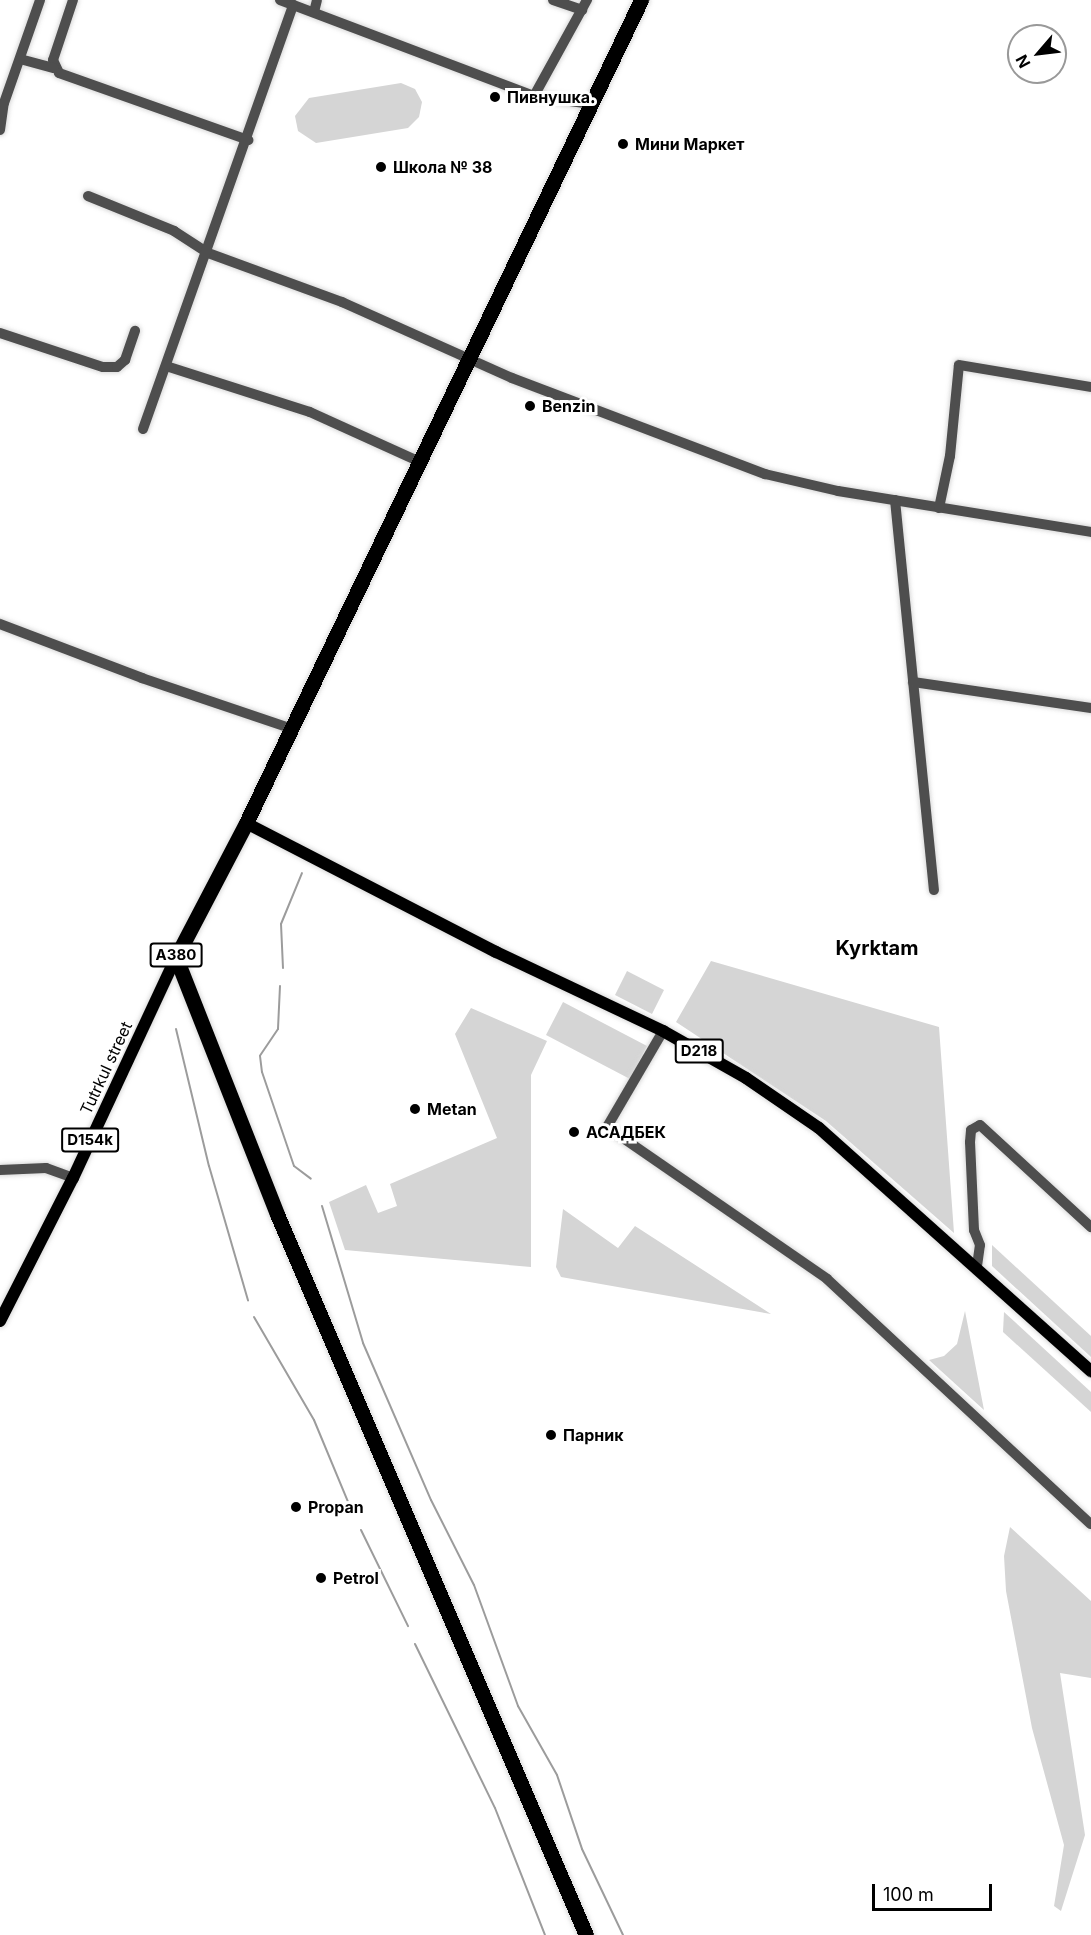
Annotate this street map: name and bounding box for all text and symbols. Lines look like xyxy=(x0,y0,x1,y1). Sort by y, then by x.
north arrow xyxy=(1007,24,1067,84)
text: N xyxy=(1011,51,1035,72)
place label: Пивнушка. xyxy=(507,87,595,107)
marker: Пивнушка. xyxy=(488,90,502,104)
place label: Мини Маркет xyxy=(635,134,745,154)
marker: Мини Маркет xyxy=(616,137,630,151)
place label: Школа № 38 xyxy=(393,157,493,177)
marker: Школа № 38 xyxy=(374,160,388,174)
place label: Benzin xyxy=(542,396,596,416)
marker: Benzin xyxy=(523,399,537,413)
district label: Kyrktam xyxy=(836,936,918,960)
road number: A380 xyxy=(149,943,203,967)
street label: Tutrkul street xyxy=(76,1019,136,1117)
road number: D218 xyxy=(674,1039,724,1063)
place label: Metan xyxy=(427,1099,477,1119)
marker: Metan xyxy=(408,1102,422,1116)
place label: АСАДБЕК xyxy=(586,1122,666,1142)
marker: АСАДБЕК xyxy=(567,1125,581,1139)
road number: D154k xyxy=(60,1128,120,1152)
place label: Парник xyxy=(563,1425,624,1445)
marker: Парник xyxy=(544,1428,558,1442)
place label: Propan xyxy=(308,1497,364,1517)
marker: Propan xyxy=(289,1500,303,1514)
place label: Petrol xyxy=(333,1568,379,1588)
marker: Petrol xyxy=(314,1571,328,1585)
scale bar xyxy=(875,1872,995,1910)
text: 100 m xyxy=(883,1884,934,1905)

